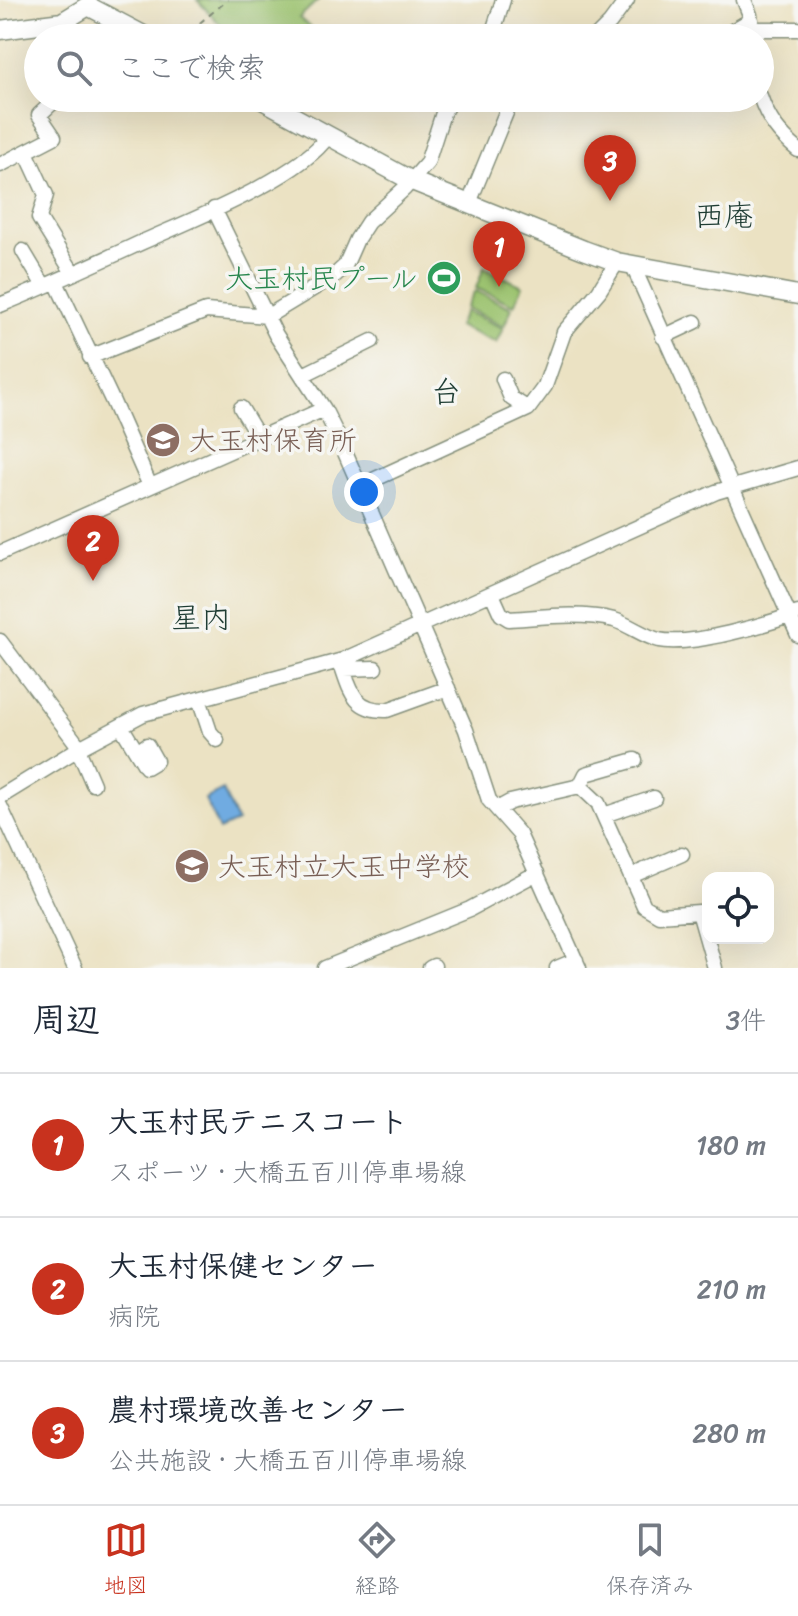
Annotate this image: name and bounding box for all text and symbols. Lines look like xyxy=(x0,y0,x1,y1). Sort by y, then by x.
search box xyxy=(24,24,774,112)
text: ここで検索 xyxy=(116,41,266,95)
icon: search xyxy=(52,46,96,90)
pin: 3 xyxy=(584,135,636,201)
district label: 西庵 xyxy=(694,189,754,243)
pin: 1 xyxy=(473,221,525,287)
place label: 大玉村民プール xyxy=(225,254,418,303)
sports icon: 大玉村民プール xyxy=(425,259,463,297)
district label: 台 xyxy=(431,365,461,419)
place label: 大玉村保育所 xyxy=(189,416,357,465)
school or university icon: 大玉村保育所 xyxy=(144,421,182,459)
your location xyxy=(344,472,384,512)
pin: 2 xyxy=(67,515,119,581)
district label: 星内 xyxy=(171,591,231,645)
place label: 大玉村立大玉中学校 xyxy=(218,842,470,891)
school or university icon: 大玉村立大玉中学校 xyxy=(173,847,211,885)
map controls xyxy=(702,872,774,944)
button: locate xyxy=(702,872,774,944)
text: 周辺 xyxy=(32,990,100,1050)
text: 3件 xyxy=(726,997,766,1043)
text: 大玉村民テニスコート xyxy=(108,1095,409,1149)
text: 1 xyxy=(52,1122,64,1168)
text: 180 m xyxy=(696,1122,766,1168)
text: スポーツ · 大橋五百川停車場線 xyxy=(108,1149,466,1195)
text: 大玉村保健センター xyxy=(108,1239,378,1293)
text: 2 xyxy=(50,1266,66,1312)
text: 210 m xyxy=(697,1266,766,1312)
text: 病院 xyxy=(108,1293,160,1339)
text: 農村環境改善センター xyxy=(108,1383,408,1437)
text: 3 xyxy=(51,1410,65,1456)
text: 280 m xyxy=(692,1410,766,1456)
text: 公共施設 · 大橋五百川停車場線 xyxy=(108,1437,467,1483)
tab: 地図 xyxy=(104,1518,148,1605)
tab: 経路 xyxy=(355,1518,399,1605)
tab: 保存済み xyxy=(606,1518,694,1605)

